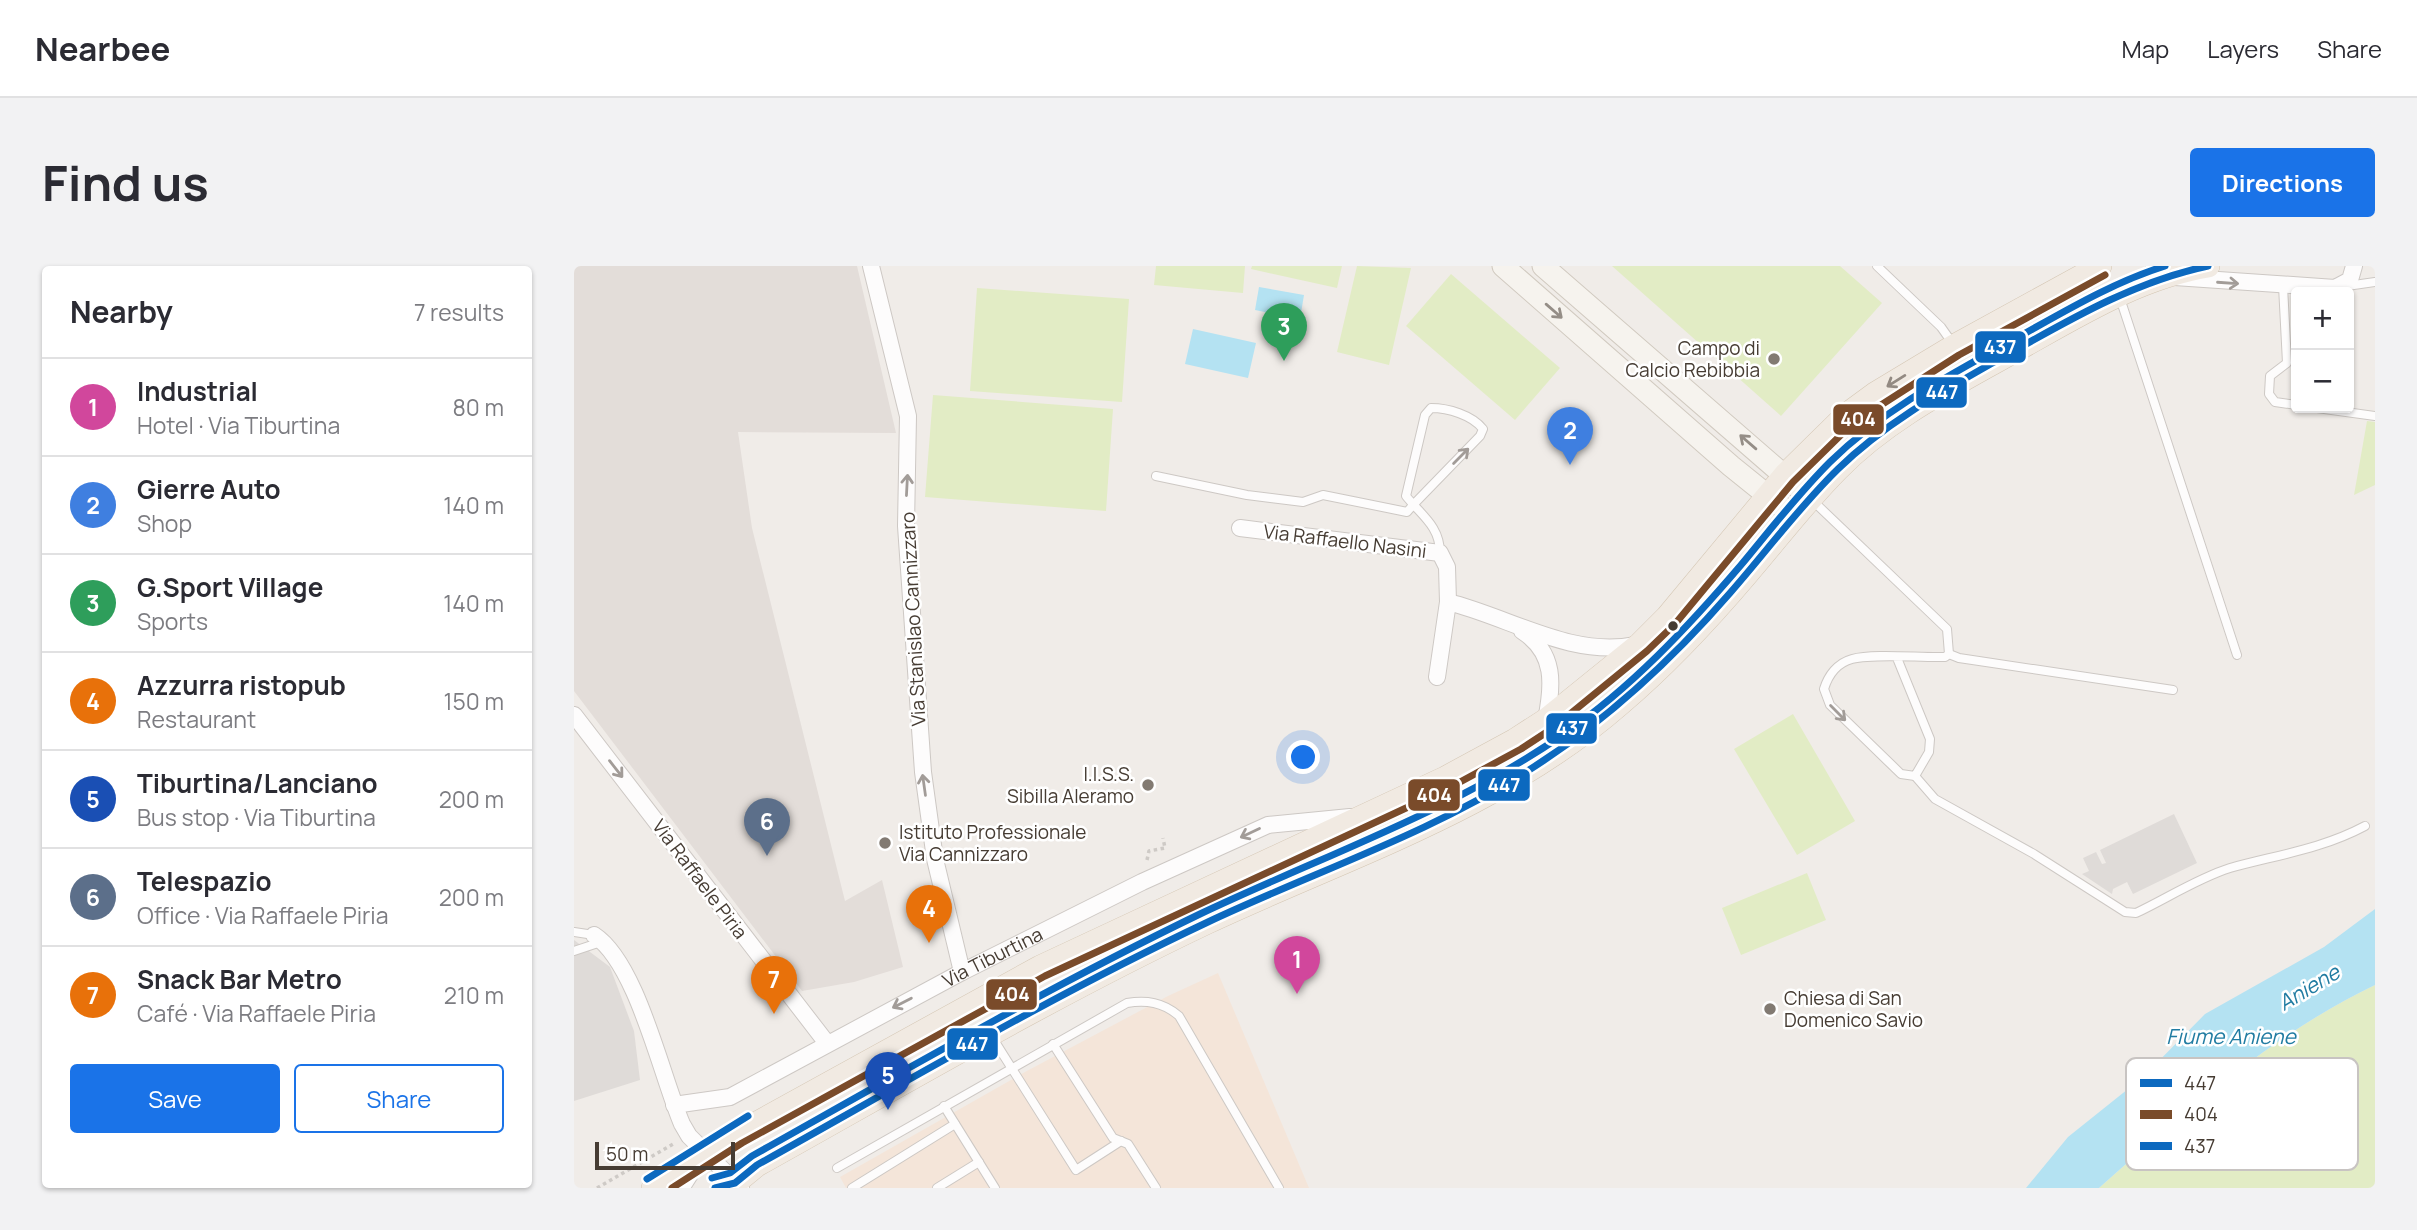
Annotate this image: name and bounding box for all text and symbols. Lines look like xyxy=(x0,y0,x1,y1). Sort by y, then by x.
text: Nearbee xyxy=(35,26,170,71)
text: Map xyxy=(2122,32,2169,65)
text: Layers xyxy=(2207,32,2279,65)
text: Share xyxy=(2317,32,2382,65)
button: Directions xyxy=(2190,148,2375,217)
text: Find us xyxy=(42,149,209,216)
one-way arrow xyxy=(2216,276,2239,289)
map controls xyxy=(2291,287,2354,413)
button: + xyxy=(2291,287,2354,350)
text: Nearby xyxy=(70,291,173,332)
text: 7 results xyxy=(414,296,504,328)
pin: 3 xyxy=(1261,303,1307,361)
one-way arrow xyxy=(1545,303,1563,319)
line badge: 437 xyxy=(1974,330,2027,364)
text: 437 xyxy=(1984,334,2016,360)
place label: Campo di Calcio Rebibbia xyxy=(1625,335,1760,383)
button: − xyxy=(2291,350,2354,413)
marker: Campo di Calcio Rebibbia xyxy=(1766,351,1782,367)
text: Industrial xyxy=(137,373,258,409)
one-way arrow xyxy=(1887,373,1906,388)
line badge: 447 xyxy=(1915,376,1968,409)
text: 447 xyxy=(1925,379,1959,405)
text: 1 xyxy=(88,391,98,423)
text: 80 m xyxy=(453,391,504,423)
line badge: 404 xyxy=(1832,403,1885,436)
text: 404 xyxy=(1840,406,1876,432)
pin: 2 xyxy=(1547,407,1593,465)
text: Hotel · Via Tiburtina xyxy=(137,409,340,441)
one-way arrow xyxy=(1739,434,1757,450)
one-way arrow xyxy=(1452,448,1469,465)
text: Gierre Auto xyxy=(137,471,281,507)
one-way arrow xyxy=(901,474,914,496)
text: 2 xyxy=(86,489,100,521)
text: 140 m xyxy=(443,489,504,521)
text: Shop xyxy=(137,507,192,539)
street label: Via Stanislao Cannizzaro xyxy=(894,511,932,727)
street label: Via Raffaello Nasini xyxy=(1262,518,1428,564)
text: G.Sport Village xyxy=(137,569,323,605)
text: 3 xyxy=(86,587,100,619)
text: 140 m xyxy=(443,587,504,619)
text: Sports xyxy=(137,605,208,637)
unlabelled marker xyxy=(1666,619,1680,633)
text: Azzurra ristopub xyxy=(137,667,346,703)
text: 4 xyxy=(86,685,100,717)
text: 150 m xyxy=(444,685,504,717)
text: Restaurant xyxy=(137,703,256,735)
one-way arrow xyxy=(1829,705,1846,722)
line badge: 437 xyxy=(1545,712,1598,745)
text: 437 xyxy=(1556,715,1588,741)
your location xyxy=(1286,740,1320,774)
one-way arrow xyxy=(608,759,623,778)
place label: I.I.S.S. Sibilla Aleramo xyxy=(1007,761,1134,809)
text: Tiburtina/Lanciano xyxy=(137,765,378,801)
line badge: 447 xyxy=(1477,768,1531,802)
text: 447 xyxy=(1487,772,1521,798)
one-way arrow xyxy=(918,774,931,797)
marker: I.I.S.S. Sibilla Aleramo xyxy=(1140,777,1156,793)
line badge: 404 xyxy=(1407,778,1461,812)
text: 404 xyxy=(1416,782,1452,808)
text: 5 xyxy=(86,783,100,815)
text: 200 m xyxy=(439,783,504,815)
pin: 6 xyxy=(744,798,790,856)
text: Bus stop · Via Tiburtina xyxy=(137,801,376,833)
street label: Via Raffaele Piria xyxy=(646,814,754,944)
place label: Istituto Professionale Via Cannizzaro xyxy=(899,819,1086,867)
one-way arrow xyxy=(1240,827,1261,840)
marker: Istituto Professionale Via Cannizzaro xyxy=(877,835,893,851)
text: Telespazio xyxy=(137,863,272,899)
text: 6 xyxy=(86,881,100,913)
text: 200 m xyxy=(439,881,504,913)
pin: 4 xyxy=(906,885,952,943)
text: Office · Via Raffaele Piria xyxy=(137,899,389,931)
street label: Via Tiburtina xyxy=(938,921,1047,993)
pin: 1 xyxy=(1274,936,1320,994)
pin: 7 xyxy=(751,956,797,1014)
water label: Aniene xyxy=(2272,957,2346,1016)
text: Snack Bar Metro xyxy=(137,961,342,997)
line badge: 404 xyxy=(985,978,1038,1011)
text: 7 xyxy=(87,979,99,1011)
text: 210 m xyxy=(444,979,504,1011)
text: 404 xyxy=(994,981,1030,1007)
place label: Chiesa di San Domenico Savio xyxy=(1784,985,1923,1033)
text: Café · Via Raffaele Piria xyxy=(137,997,376,1029)
one-way arrow xyxy=(892,997,913,1010)
marker: Chiesa di San Domenico Savio xyxy=(1762,1001,1778,1017)
water label: Fiume Aniene xyxy=(2166,1022,2297,1050)
line badge: 447 xyxy=(946,1027,999,1061)
text: 447 xyxy=(955,1031,989,1057)
pin: 5 xyxy=(865,1052,911,1110)
legend xyxy=(2126,1058,2358,1170)
button: Save xyxy=(70,1064,280,1133)
button: Share xyxy=(294,1064,504,1133)
text: 447 xyxy=(2184,1070,2216,1096)
text: 404 xyxy=(2184,1101,2218,1127)
text: 437 xyxy=(2184,1133,2215,1159)
scale bar xyxy=(595,1139,735,1171)
text: 50 m xyxy=(606,1141,648,1167)

